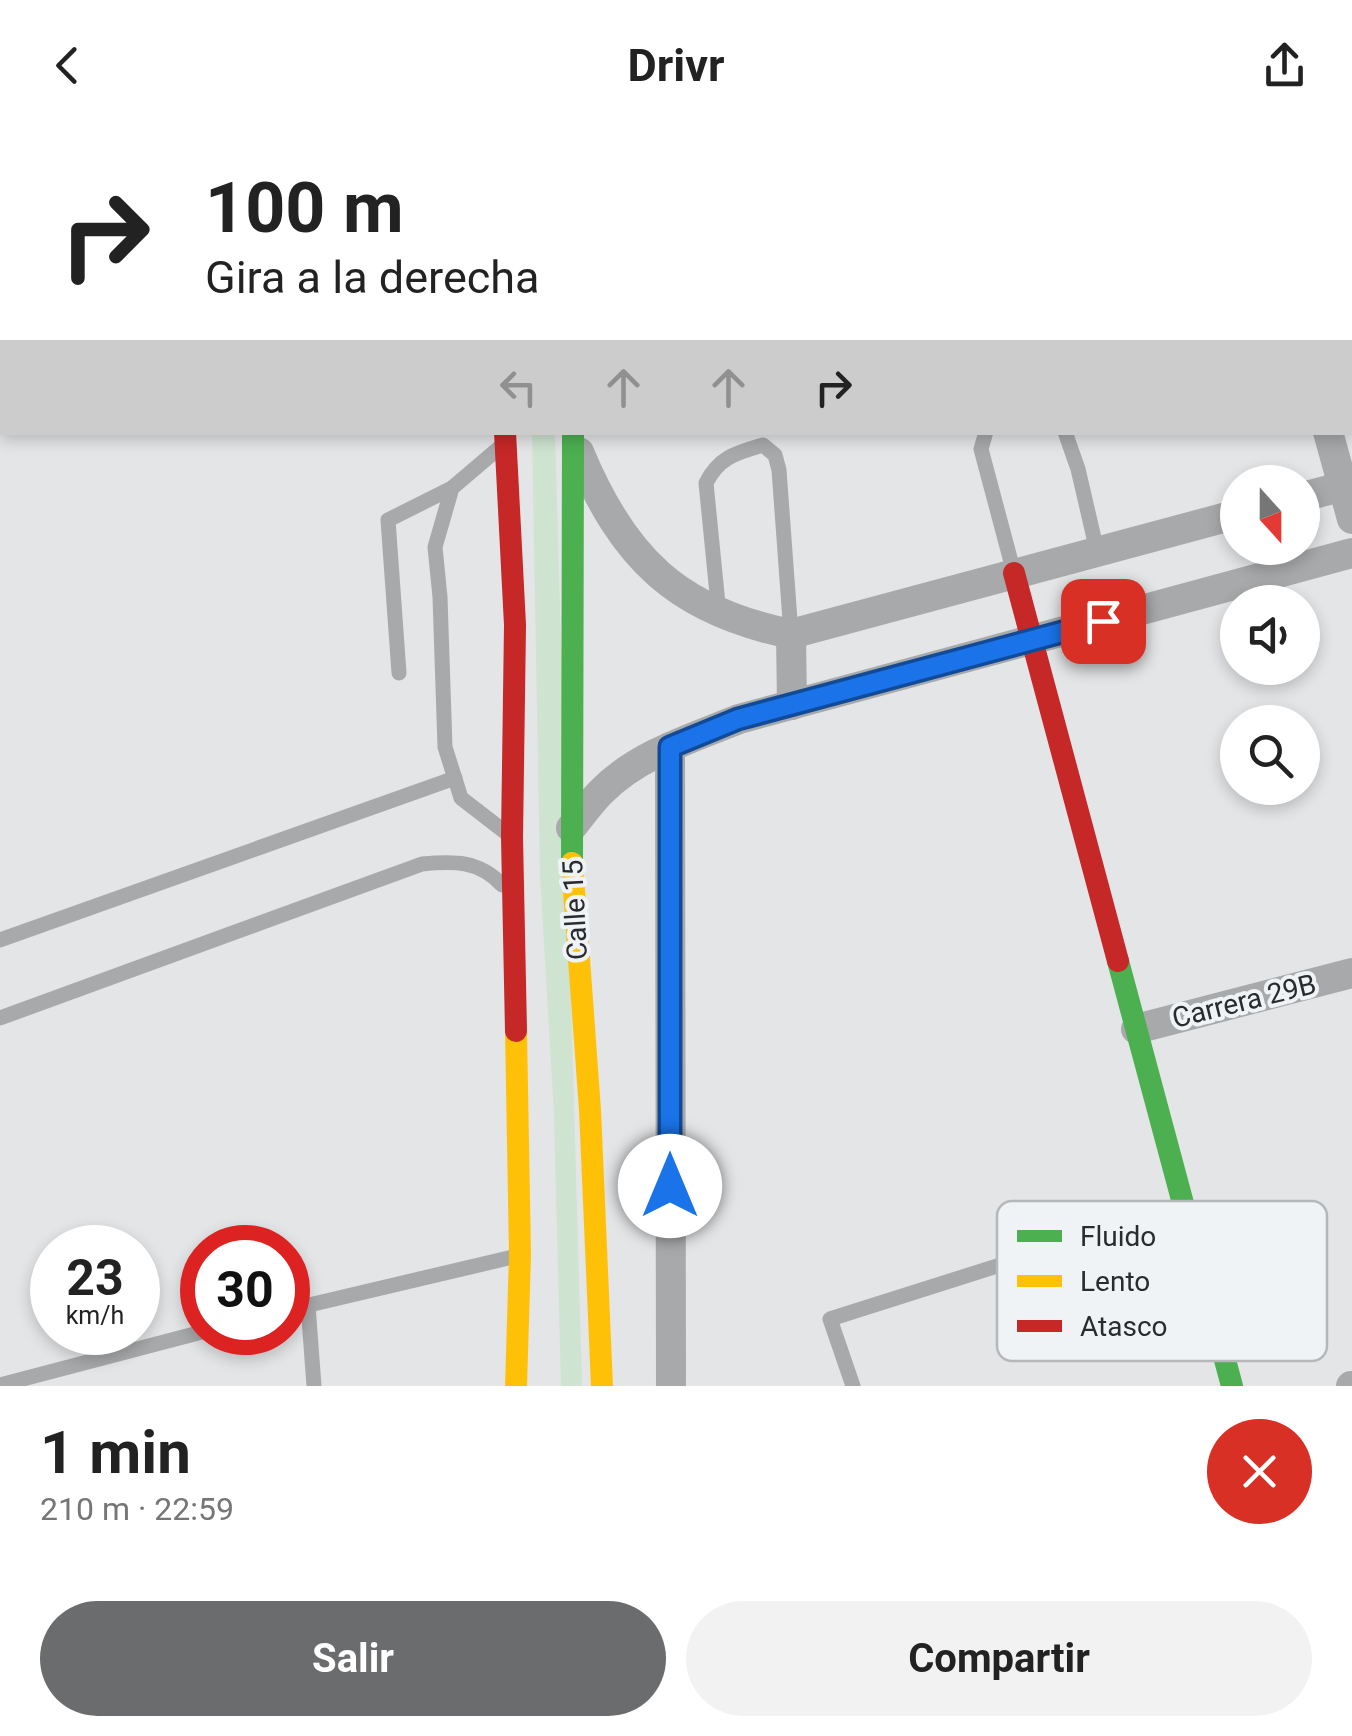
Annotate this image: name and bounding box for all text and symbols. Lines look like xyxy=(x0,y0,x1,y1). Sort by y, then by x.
icon: back xyxy=(40,38,95,93)
icon: share xyxy=(1257,38,1312,93)
text: Drivr xyxy=(628,39,724,92)
text: 100 m xyxy=(205,167,404,249)
icon: right xyxy=(40,170,170,300)
text: Gira a la derecha xyxy=(205,251,540,304)
icon: left xyxy=(491,360,546,415)
icon: ahead xyxy=(596,360,651,415)
icon: ahead xyxy=(701,360,756,415)
icon: right xyxy=(806,360,861,415)
north arrow xyxy=(1220,465,1320,565)
map controls xyxy=(1220,465,1320,805)
pin xyxy=(1061,579,1146,664)
button: sound xyxy=(1220,585,1320,685)
icon: arrive xyxy=(1076,594,1131,649)
button: search xyxy=(1220,705,1320,805)
street label: Calle 15 xyxy=(556,859,594,961)
street label: Carrera 29B xyxy=(1169,967,1319,1035)
position arrow xyxy=(618,1134,722,1238)
legend xyxy=(997,1201,1327,1361)
text: Fluido xyxy=(1080,1220,1156,1253)
speed limit sign: 30 xyxy=(180,1225,310,1355)
text: 23 xyxy=(66,1249,124,1307)
text: Lento xyxy=(1080,1265,1150,1298)
text: km/h xyxy=(66,1301,124,1330)
text: Atasco xyxy=(1080,1310,1168,1343)
text: 1 min xyxy=(40,1417,191,1488)
button: close xyxy=(1207,1419,1312,1524)
text: 210 m · 22:59 xyxy=(40,1490,234,1528)
button: Salir xyxy=(40,1601,666,1716)
button: Compartir xyxy=(686,1601,1312,1716)

